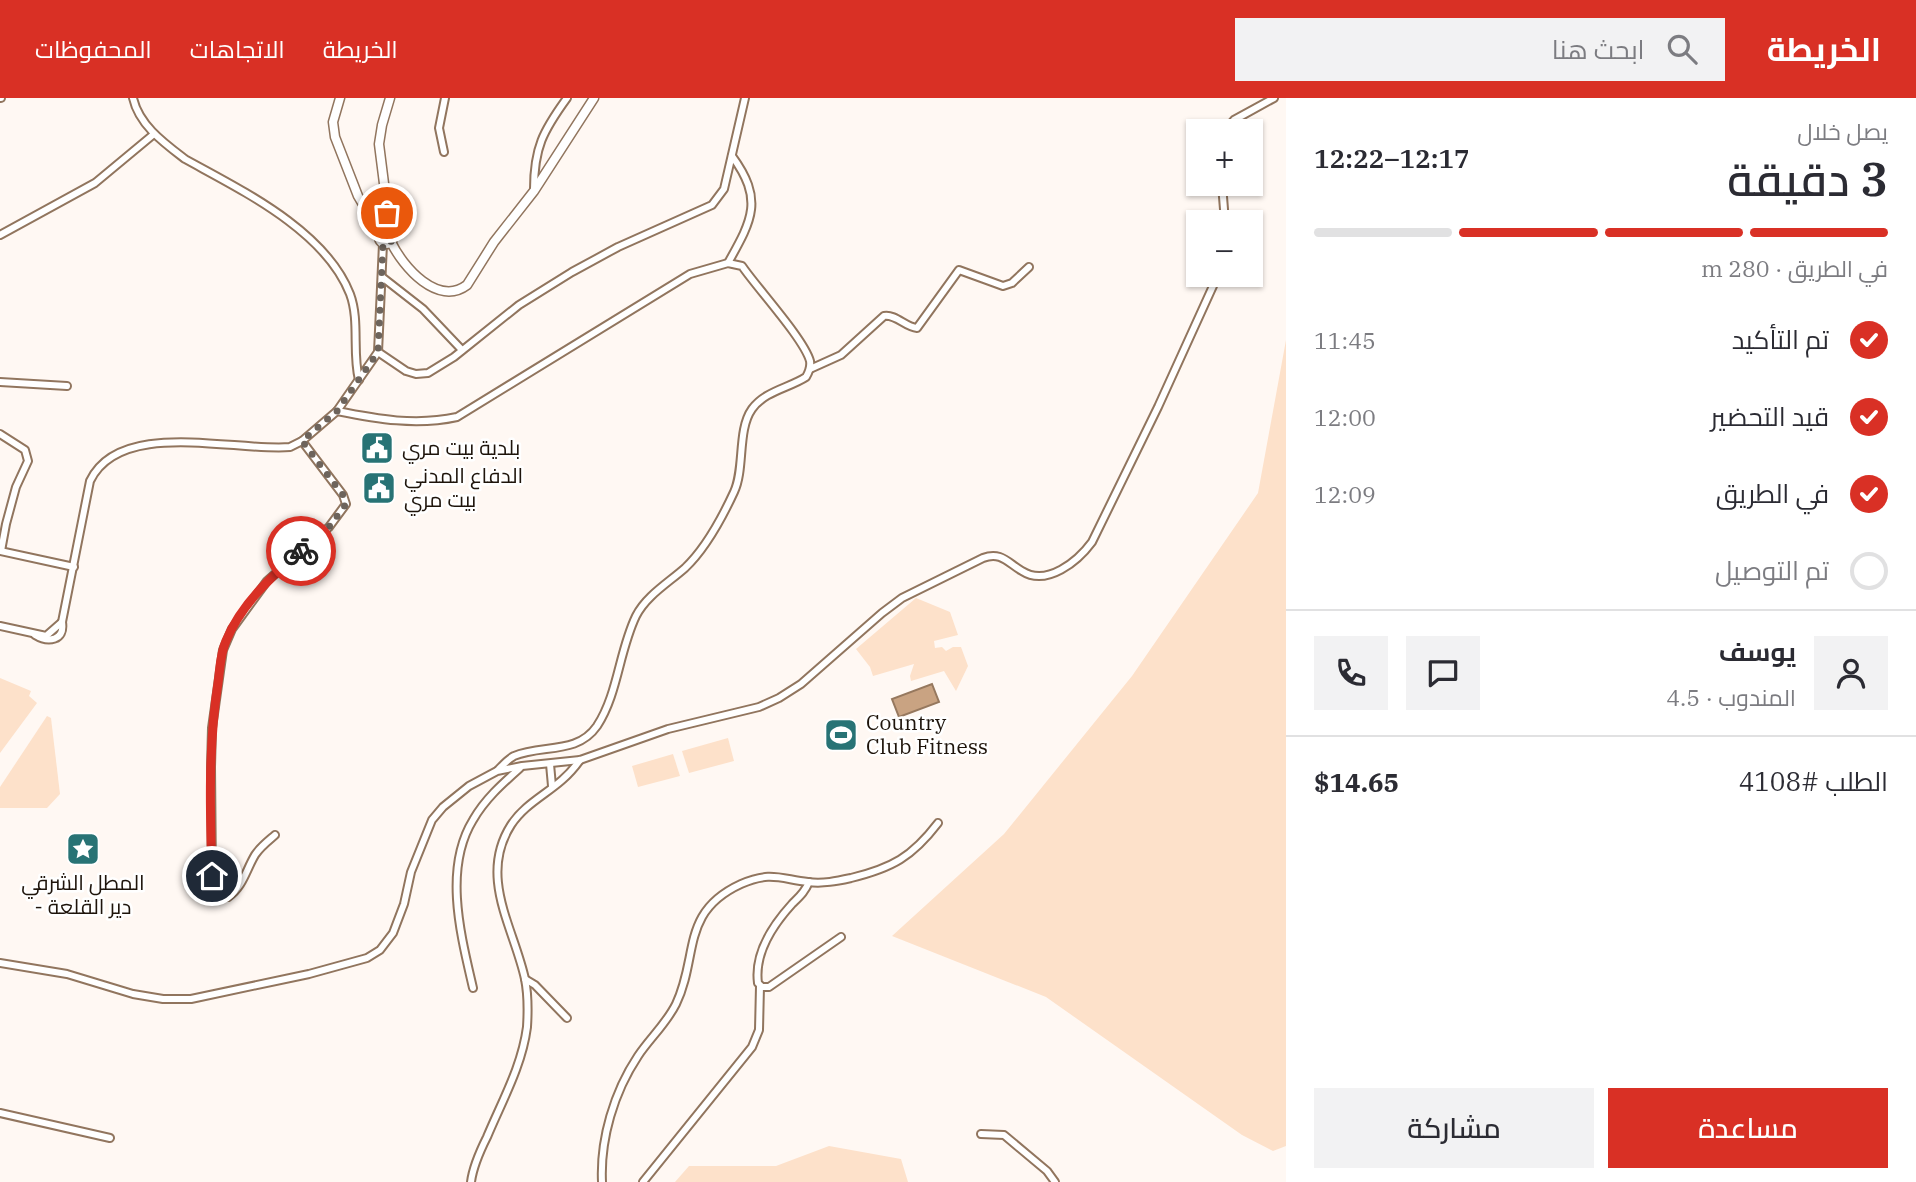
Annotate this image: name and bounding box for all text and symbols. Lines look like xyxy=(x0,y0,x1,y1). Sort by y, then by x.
search box xyxy=(1235,18,1725,81)
text: الخريطة xyxy=(1767,27,1881,70)
icon: search xyxy=(1663,30,1701,68)
text: ابحث هنا xyxy=(1552,32,1645,66)
text: المحفوظات xyxy=(35,33,152,65)
text: الاتجاهات xyxy=(190,33,285,65)
text: الخريطة xyxy=(323,33,398,65)
text: يصل خلال xyxy=(1797,116,1888,146)
map controls xyxy=(1186,119,1263,287)
button: + xyxy=(1186,119,1263,196)
text: 12:17–12:22 xyxy=(1314,141,1470,175)
text: 3 دقيقة xyxy=(1727,149,1888,209)
pin xyxy=(357,183,417,243)
icon: bag xyxy=(368,194,406,232)
button: − xyxy=(1186,210,1263,287)
text: في الطريق · 280 m xyxy=(1701,253,1888,283)
icon: check xyxy=(1850,321,1888,359)
text: تم التأكيد xyxy=(1732,322,1829,356)
text: 11:45 xyxy=(1314,325,1376,355)
icon: check xyxy=(1850,398,1888,436)
text: قيد التحضير xyxy=(1711,399,1829,433)
text: 12:00 xyxy=(1314,402,1376,432)
public building icon: بلدية بيت مري xyxy=(358,429,396,467)
place label: بلدية بيت مري xyxy=(402,433,520,464)
place label: الدفاع المدني بيت مري xyxy=(404,461,523,516)
public building icon: الدفاع المدني بيت مري xyxy=(360,469,398,507)
icon: check xyxy=(1850,475,1888,513)
text: في الطريق xyxy=(1716,476,1829,510)
text: 12:09 xyxy=(1314,479,1376,509)
courier xyxy=(266,516,336,586)
icon: bike xyxy=(282,532,320,570)
text: تم التوصيل xyxy=(1715,553,1829,587)
text: يوسف xyxy=(1719,634,1796,668)
button: phone xyxy=(1314,636,1388,710)
button: chat xyxy=(1406,636,1480,710)
button: person xyxy=(1814,636,1888,710)
text: المندوب · 4.5 xyxy=(1666,682,1796,712)
place label: Country Club Fitness xyxy=(866,708,988,760)
sports icon: Country Club Fitness xyxy=(822,716,860,754)
text: الطلب #4108 xyxy=(1739,764,1888,798)
text: $14.65 xyxy=(1314,765,1399,799)
place icon: المطل الشرقي - دير القلعة xyxy=(64,830,102,868)
pin xyxy=(182,846,242,906)
icon: home xyxy=(193,857,231,895)
place label: المطل الشرقي - دير القلعة xyxy=(21,868,145,920)
button: مشاركة xyxy=(1314,1088,1594,1168)
button: مساعدة xyxy=(1608,1088,1888,1168)

